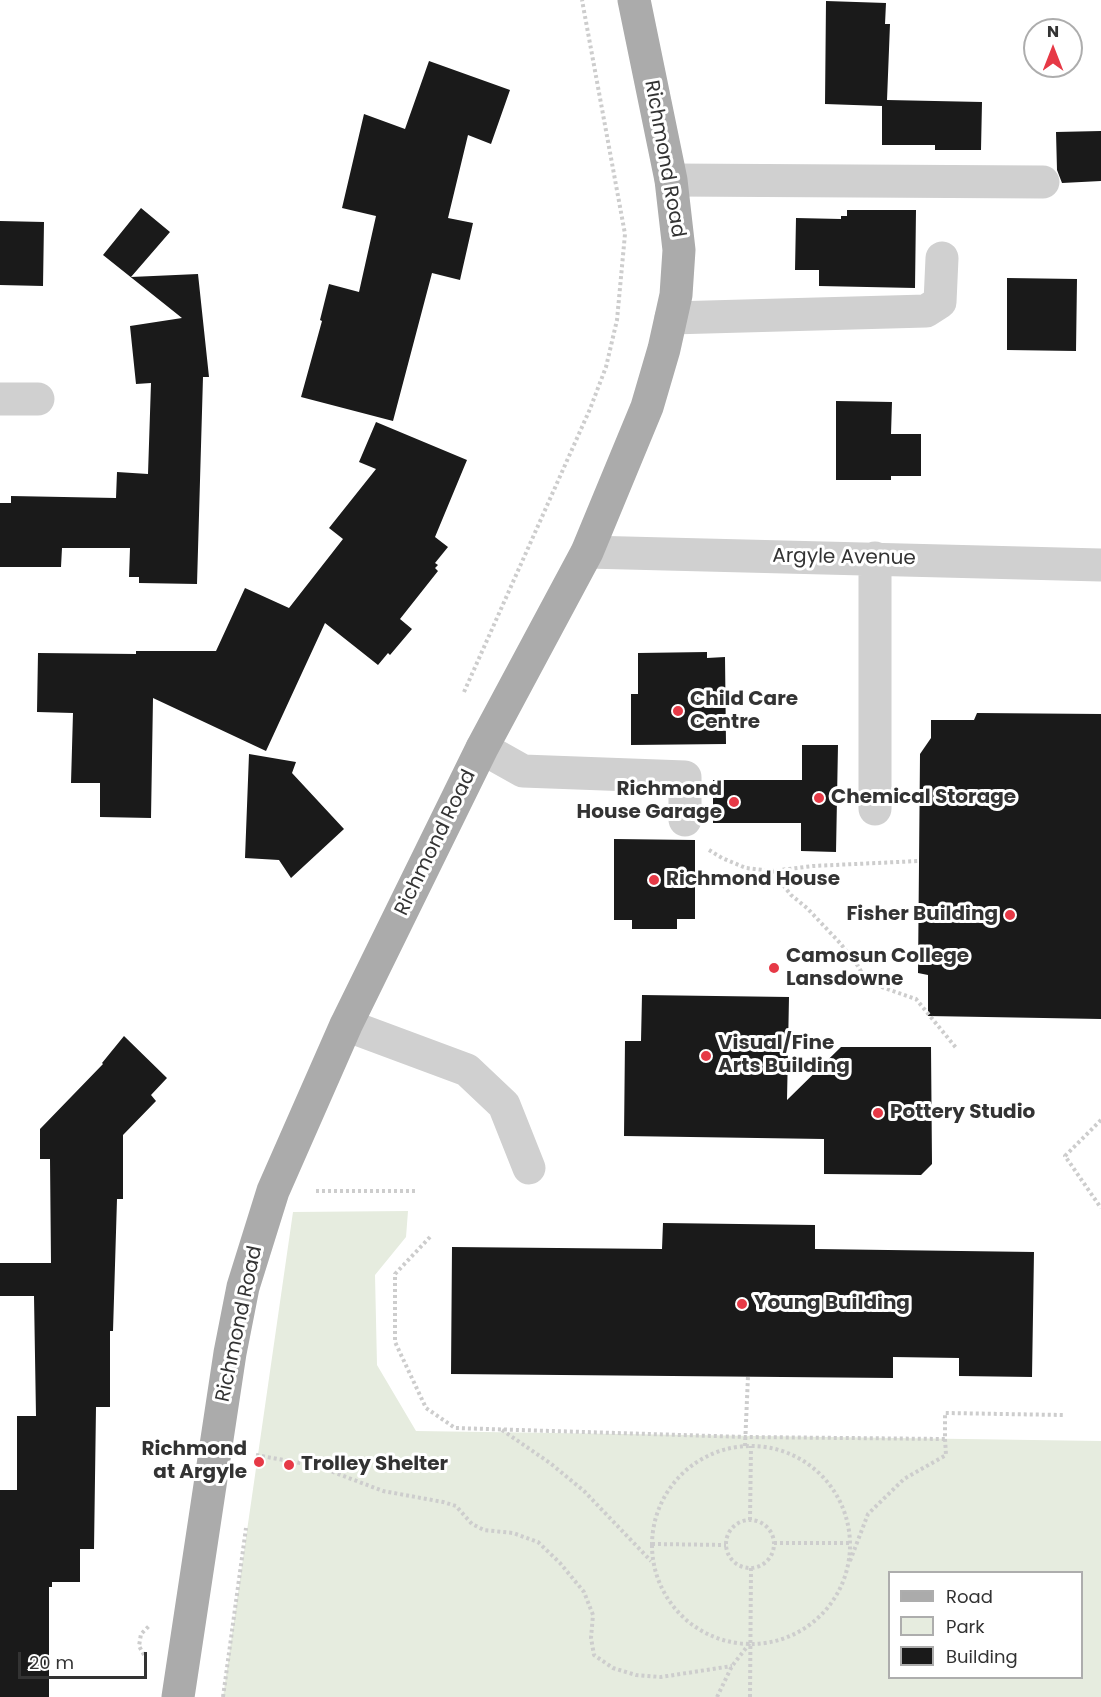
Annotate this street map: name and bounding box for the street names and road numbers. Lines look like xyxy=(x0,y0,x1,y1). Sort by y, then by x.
street label: Richmond Road xyxy=(638,79,690,239)
street label: Argyle Avenue xyxy=(772,545,916,571)
street label: Richmond Road xyxy=(390,766,482,920)
street label: Richmond Road xyxy=(212,1244,268,1404)

